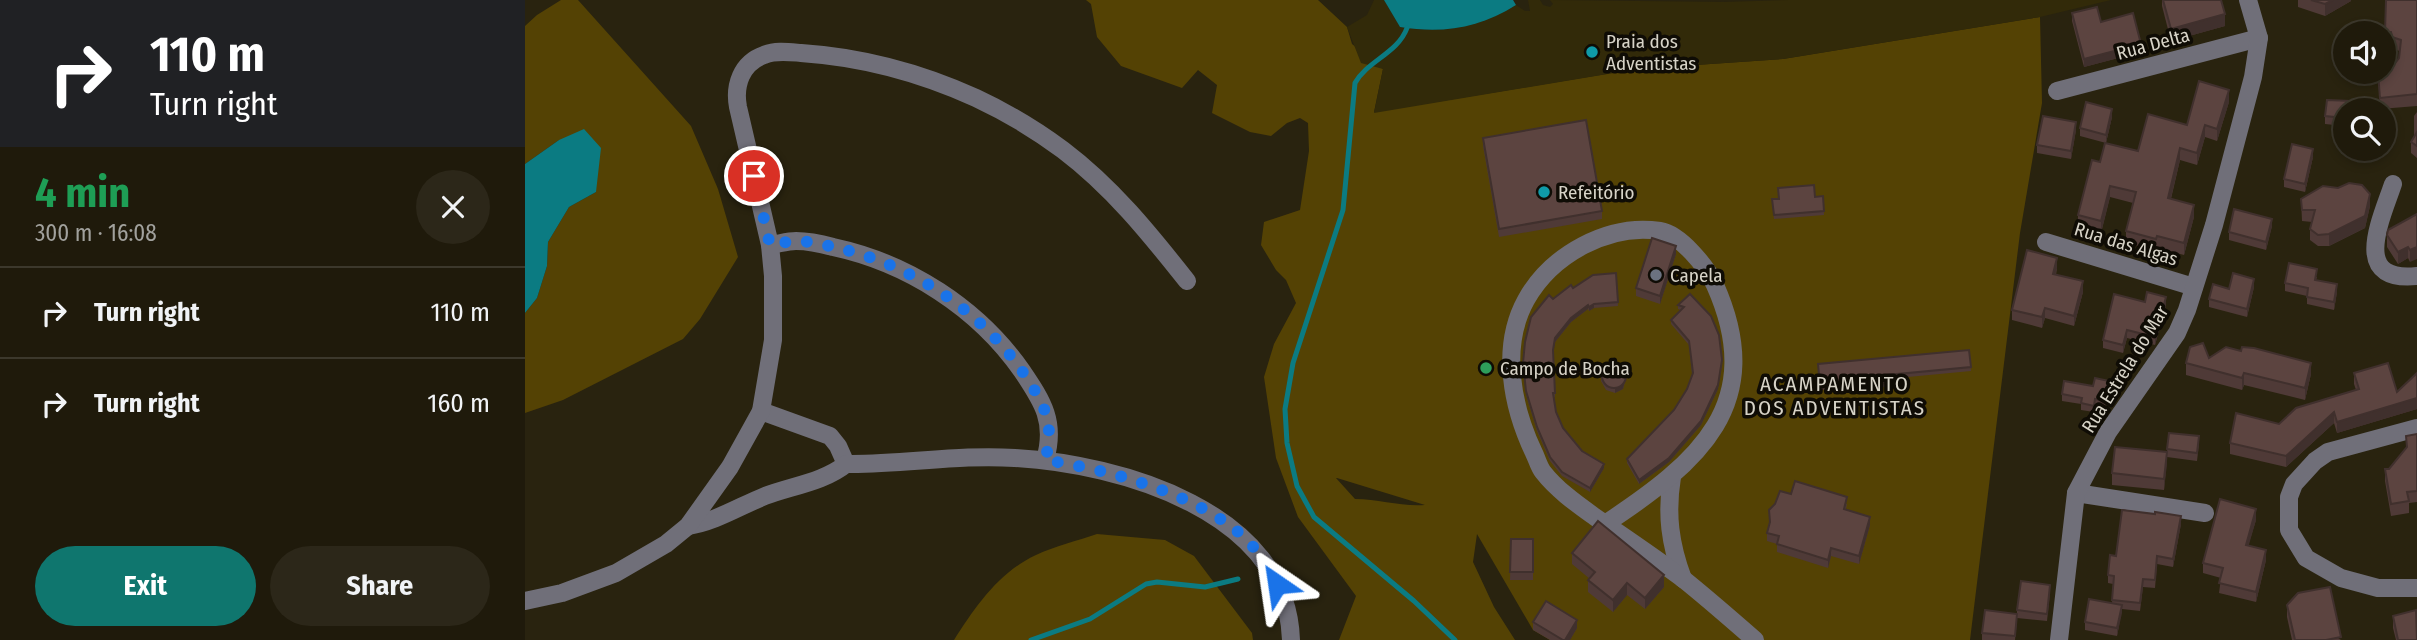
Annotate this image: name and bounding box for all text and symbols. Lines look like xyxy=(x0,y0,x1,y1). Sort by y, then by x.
map controls xyxy=(2333,21,2396,161)
button: sound xyxy=(2333,21,2396,84)
street label: Rua Delta xyxy=(2114,23,2192,65)
text: 110 m xyxy=(150,25,265,84)
icon: right xyxy=(35,28,126,119)
place label: Praia dos Adventistas xyxy=(1606,30,1696,75)
marker: Praia dos Adventistas xyxy=(1584,44,1600,60)
text: Turn right xyxy=(150,85,277,123)
button: search xyxy=(2333,98,2396,161)
pin xyxy=(724,146,784,206)
icon: arrive xyxy=(735,157,773,195)
text: 4 min xyxy=(35,168,130,218)
button: close xyxy=(416,170,490,244)
place label: Refeitório xyxy=(1558,181,1635,204)
marker: Refeitório xyxy=(1536,184,1552,200)
street label: Rua das Algas xyxy=(2072,217,2180,271)
text: 300 m · 16:08 xyxy=(35,219,157,247)
place label: Capela xyxy=(1670,264,1723,287)
marker: Capela xyxy=(1648,267,1664,283)
icon: right xyxy=(35,294,73,332)
text: Turn right xyxy=(94,297,200,328)
text: 110 m xyxy=(430,297,490,328)
street label: Rua Estrela do Mar xyxy=(2077,301,2173,437)
place label: Campo de Bocha xyxy=(1500,357,1630,380)
marker: Campo de Bocha xyxy=(1478,360,1494,376)
district label: ACAMPAMENTO DOS ADVENTISTAS xyxy=(1744,371,1926,421)
icon: right xyxy=(35,385,73,423)
text: Turn right xyxy=(94,388,200,419)
text: 160 m xyxy=(427,388,490,419)
button: Exit xyxy=(35,546,256,626)
button: Share xyxy=(270,546,490,626)
position arrow xyxy=(1240,547,1314,621)

